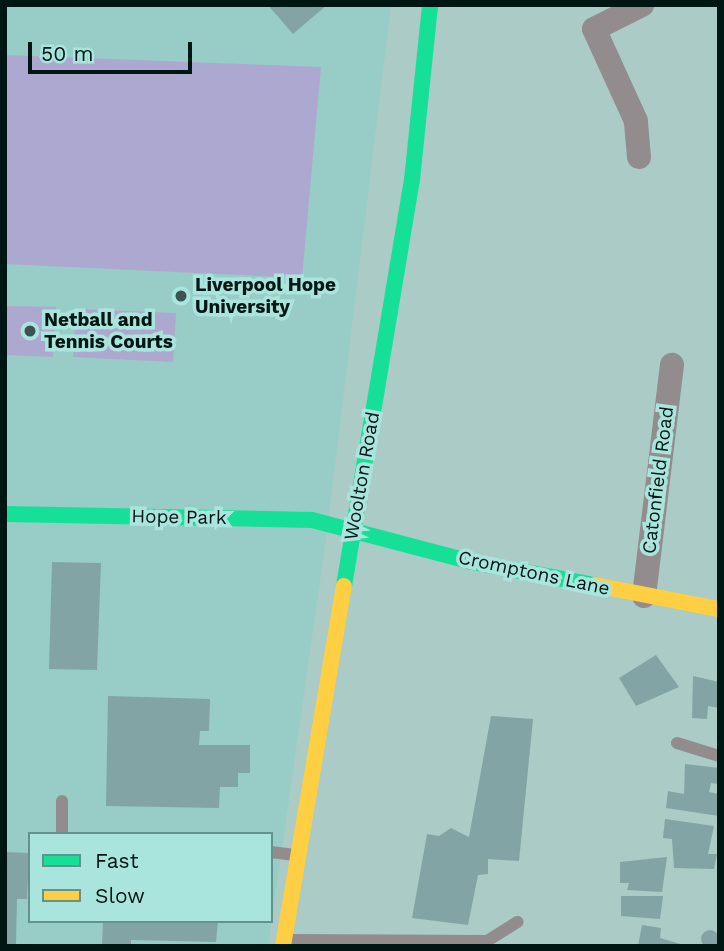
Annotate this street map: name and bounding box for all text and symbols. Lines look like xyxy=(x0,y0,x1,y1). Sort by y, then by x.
scale bar xyxy=(32,28,196,72)
text: 50 m xyxy=(41,41,93,66)
place label: Liverpool Hope University xyxy=(195,274,336,318)
marker: Liverpool Hope University xyxy=(173,288,189,304)
place label: Netball and Tennis Courts xyxy=(44,309,173,353)
marker: Netball and Tennis Courts xyxy=(22,323,38,339)
street label: Catonfield Road xyxy=(638,405,678,555)
street label: Woolton Road xyxy=(340,410,384,542)
street label: Hope Park xyxy=(131,505,227,529)
street label: Cromptons Lane xyxy=(456,546,612,600)
legend xyxy=(28,832,273,923)
text: Fast xyxy=(95,848,139,873)
text: Slow xyxy=(95,883,145,908)

